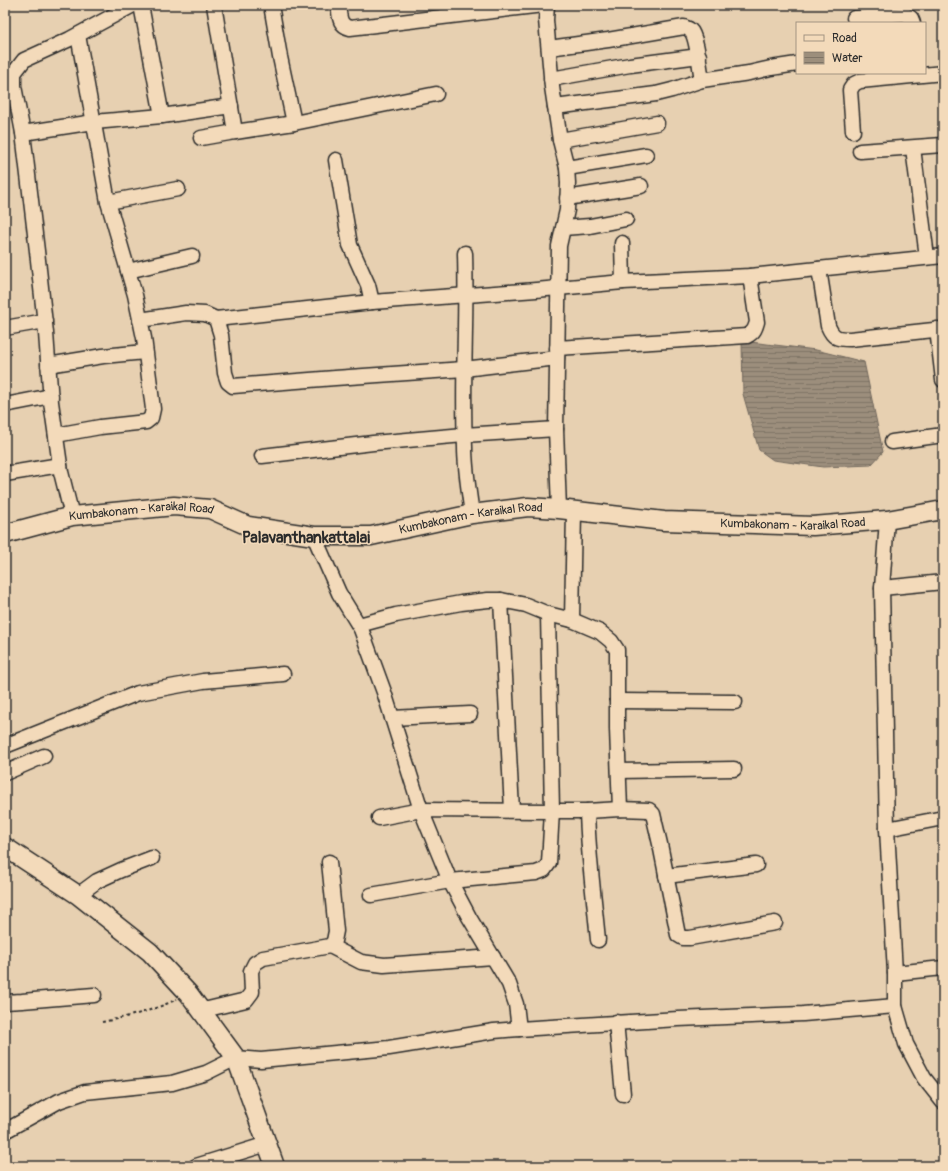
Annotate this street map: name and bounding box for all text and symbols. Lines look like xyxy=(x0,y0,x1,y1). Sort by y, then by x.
legend xyxy=(796,22,926,74)
text: Road xyxy=(832,31,857,46)
text: Water xyxy=(832,51,863,66)
street label: Kumbakonam - Karaikal Road xyxy=(68,498,217,524)
street label: Kumbakonam - Karaikal Road xyxy=(398,499,543,537)
street label: Kumbakonam - Karaikal Road xyxy=(720,514,866,534)
district label: Palavanthankattalai xyxy=(242,528,370,548)

